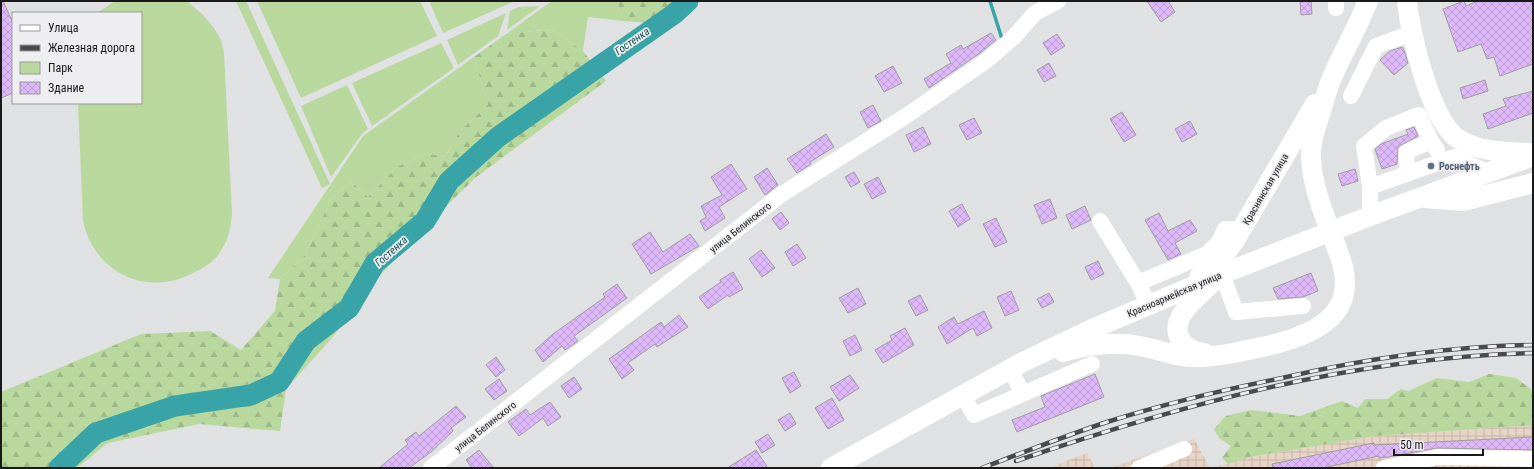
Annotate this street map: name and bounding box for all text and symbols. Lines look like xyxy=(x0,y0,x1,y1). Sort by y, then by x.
legend xyxy=(12,12,142,104)
text: Улица xyxy=(48,21,79,35)
water label: Гостенка xyxy=(612,25,652,58)
text: Железная дорога xyxy=(48,41,135,55)
text: Парк xyxy=(48,61,73,75)
text: Здание xyxy=(48,81,85,95)
street label: Краснянская улица xyxy=(1241,152,1290,227)
marker: Роснефть xyxy=(1426,161,1436,171)
place label: Роснефть xyxy=(1439,161,1480,172)
street label: улица Белинского xyxy=(707,200,773,255)
water label: Гостенка xyxy=(372,233,410,269)
street label: Красноармейская улица xyxy=(1125,270,1223,319)
street label: улица Белинского xyxy=(452,399,518,454)
scale bar xyxy=(1394,431,1483,457)
text: 50 m xyxy=(1400,438,1424,452)

